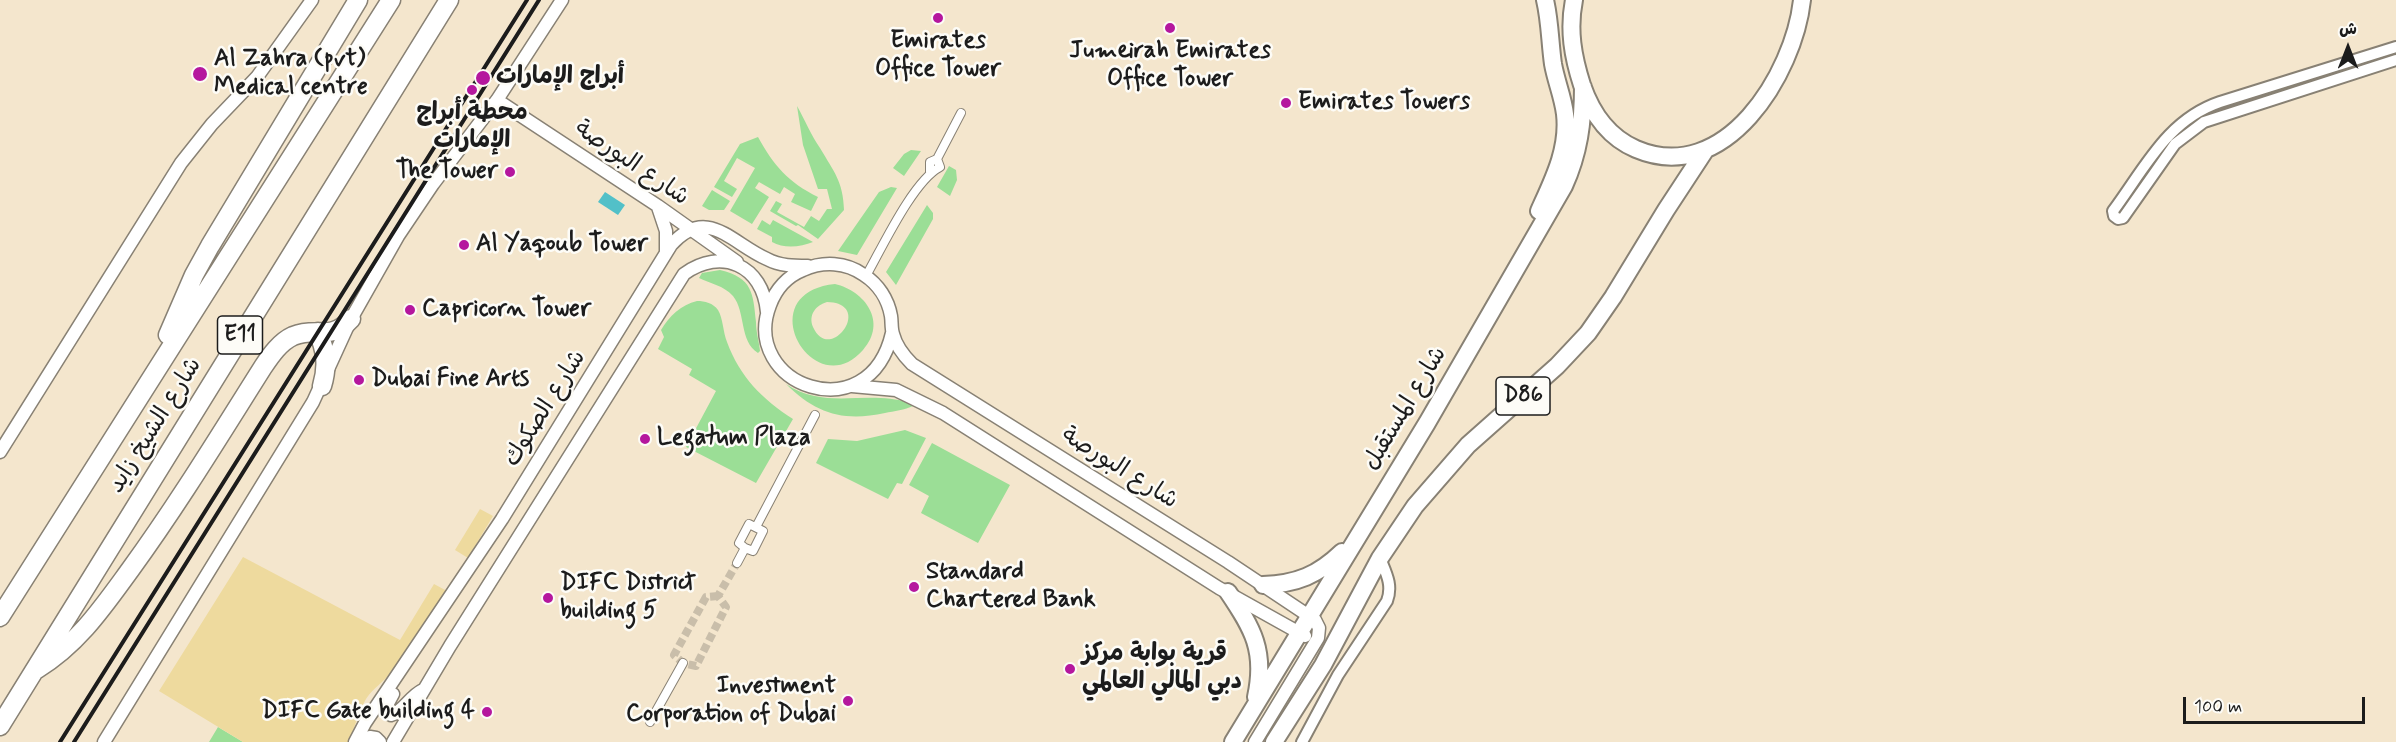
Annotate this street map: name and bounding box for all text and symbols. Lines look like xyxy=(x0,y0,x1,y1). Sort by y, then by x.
marker: Emirates Office Tower xyxy=(931,11,945,25)
north arrow xyxy=(2318,18,2378,78)
text: ش xyxy=(2339,19,2357,40)
marker: Jumeirah Emirates Office Tower xyxy=(1163,21,1177,35)
place label: Emirates Office Tower xyxy=(875,28,1001,84)
place label: Jumeirah Emirates Office Tower xyxy=(1069,38,1271,94)
place label: Al Zahra (pvt) Medical centre xyxy=(214,46,368,102)
place label: أبراج الإمارات xyxy=(496,64,624,92)
marker: Al Zahra (pvt) Medical centre xyxy=(191,65,209,83)
marker: أبراج الإمارات xyxy=(474,69,492,87)
marker: محطة أبراج الإمارات xyxy=(465,83,479,97)
place label: Emirates Towers xyxy=(1298,89,1470,117)
marker: Emirates Towers xyxy=(1279,96,1293,110)
place label: محطة أبراج الإمارات xyxy=(416,100,528,156)
street label: شارع البورصة xyxy=(568,115,694,213)
place label: The Tower xyxy=(396,158,498,186)
marker: The Tower xyxy=(503,165,517,179)
place label: Al Yaqoub Tower xyxy=(476,231,648,259)
marker: Al Yaqoub Tower xyxy=(457,238,471,252)
place label: Capricorn Tower xyxy=(422,296,591,324)
marker: Capricorn Tower xyxy=(403,303,417,317)
road number: E11 xyxy=(218,316,262,354)
street label: شارع المستقبل xyxy=(1358,342,1454,476)
street label: شارع الصكوك xyxy=(499,345,593,473)
street label: شارع الشيخ زايد xyxy=(103,353,209,499)
place label: Dubai Fine Arts xyxy=(371,366,529,394)
marker: Dubai Fine Arts xyxy=(352,373,366,387)
road number: D86 xyxy=(1496,377,1550,415)
street label: شارع البورصة xyxy=(1055,422,1183,516)
place label: Legatum Plaza xyxy=(657,425,811,453)
marker: Legatum Plaza xyxy=(638,432,652,446)
place label: Standard Chartered Bank xyxy=(926,559,1096,615)
place label: DIFC District building 5 xyxy=(560,570,696,626)
marker: Standard Chartered Bank xyxy=(907,580,921,594)
marker: DIFC District building 5 xyxy=(541,591,555,605)
place label: قرية بوابة مركز دبي المالي العالمي xyxy=(1082,641,1242,697)
marker: قرية بوابة مركز دبي المالي العالمي xyxy=(1063,662,1077,676)
place label: Investment Corporation of Dubai xyxy=(626,673,836,729)
scale bar xyxy=(2186,685,2368,723)
marker: Investment Corporation of Dubai xyxy=(841,694,855,708)
text: 100 m xyxy=(2194,695,2242,719)
place label: DIFC Gate building 4 xyxy=(261,698,475,726)
marker: DIFC Gate building 4 xyxy=(480,705,494,719)

